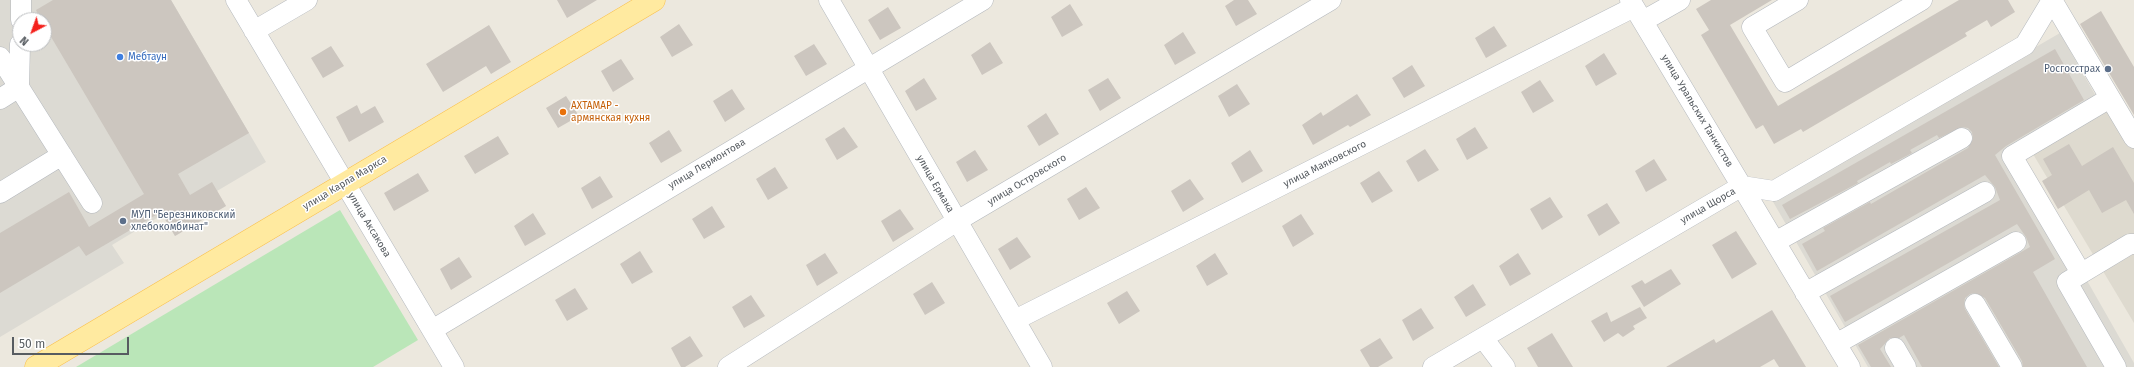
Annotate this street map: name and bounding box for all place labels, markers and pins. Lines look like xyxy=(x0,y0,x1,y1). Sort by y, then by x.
place label: Мебтаун xyxy=(128,51,167,63)
marker: Мебтаун xyxy=(115,52,125,62)
place label: Росгосстрах xyxy=(2044,63,2100,75)
marker: Росгосстрах xyxy=(2103,64,2113,74)
place label: АХТАМАР - армянская кухня xyxy=(571,100,650,124)
marker: АХТАМАР - армянская кухня xyxy=(558,107,568,117)
place label: МУП "Березниковский хлебокомбинат" xyxy=(131,209,235,232)
marker: МУП "Березниковский хлебокомбинат" xyxy=(118,216,128,226)

